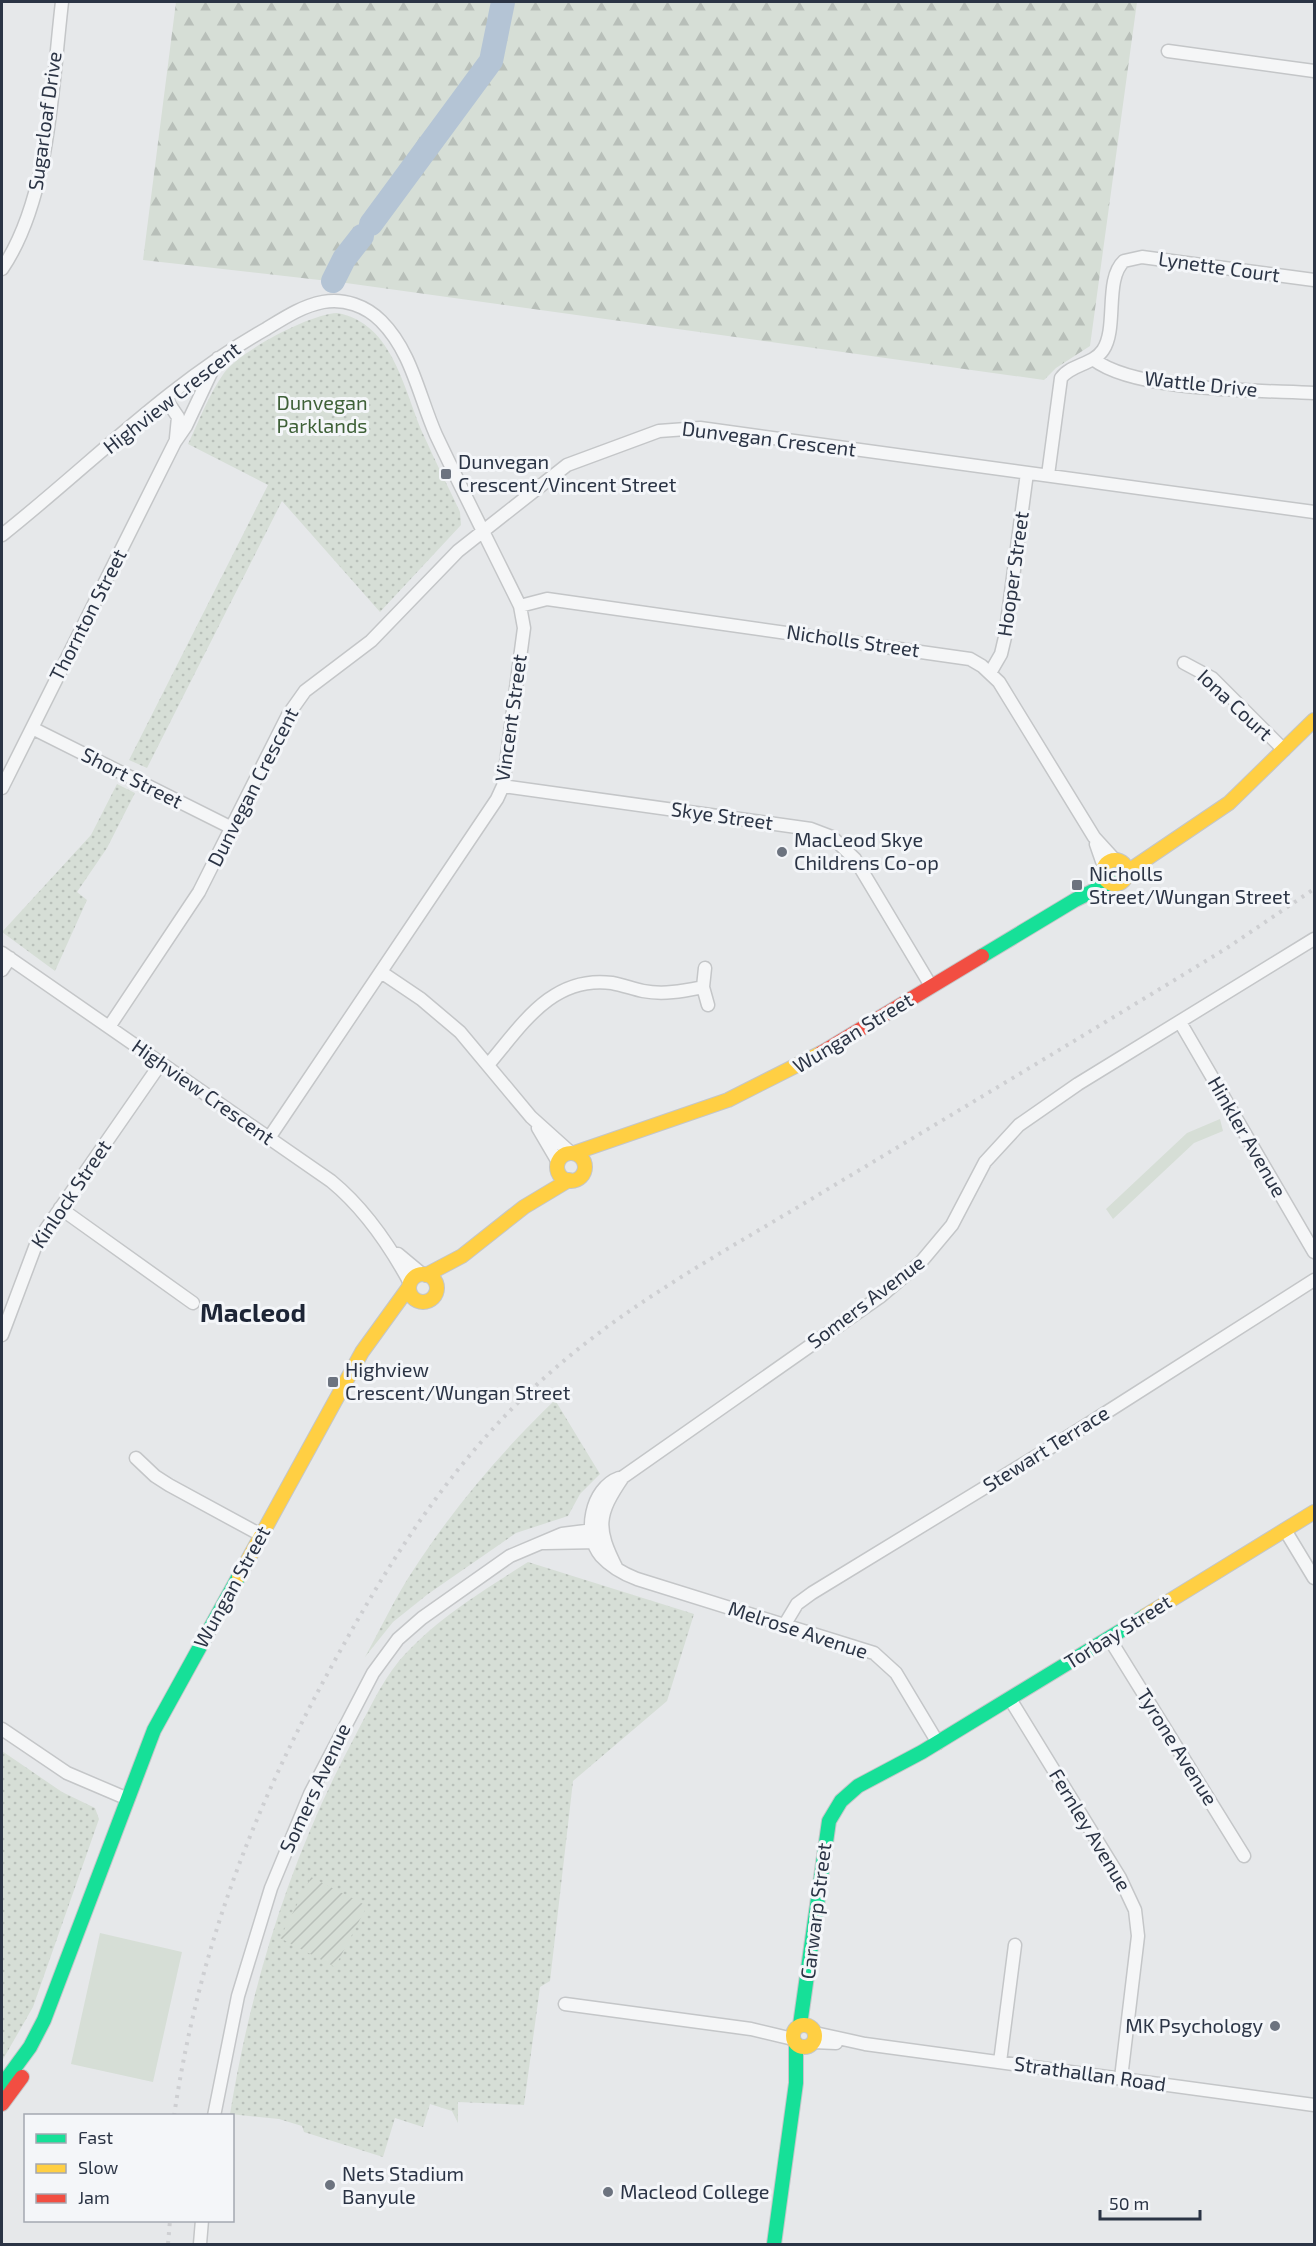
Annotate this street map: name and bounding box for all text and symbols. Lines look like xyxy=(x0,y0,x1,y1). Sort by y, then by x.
street label: Sugarloaf Drive xyxy=(22,50,66,192)
street label: Lynette Court xyxy=(1157,246,1282,286)
street label: Highview Crescent xyxy=(98,336,245,458)
street label: Wattle Drive xyxy=(1143,365,1259,401)
park label: Dunvegan Parklands xyxy=(276,390,368,437)
street label: Dunvegan Crescent xyxy=(681,415,858,461)
place label: Dunvegan Crescent/Vincent Street xyxy=(458,449,677,496)
marker: Dunvegan Crescent/Vincent Street xyxy=(439,467,453,481)
street label: Hooper Street xyxy=(991,509,1033,638)
street label: Thornton Street xyxy=(44,544,131,685)
street label: Nicholls Street xyxy=(785,619,921,661)
street label: Vincent Street xyxy=(489,652,531,783)
street label: Iona Court xyxy=(1193,664,1278,745)
street label: Dunvegan Crescent xyxy=(202,703,303,870)
street label: Short Street xyxy=(78,741,187,813)
street label: Skye Street xyxy=(670,796,775,834)
place label: MacLeod Skye Childrens Co-op xyxy=(794,827,939,874)
marker: MacLeod Skye Childrens Co-op xyxy=(775,845,789,859)
place label: Nicholls Street/Wungan Street xyxy=(1089,861,1291,908)
marker: Nicholls Street/Wungan Street xyxy=(1070,878,1084,892)
street label: Wungan Street xyxy=(788,987,917,1077)
street label: Highview Crescent xyxy=(128,1033,279,1149)
street label: Hinkler Avenue xyxy=(1204,1072,1292,1201)
street label: Kinlock Street xyxy=(25,1134,115,1252)
street label: Somers Avenue xyxy=(802,1249,929,1353)
district label: Macleod xyxy=(200,1296,306,1327)
place label: Highview Crescent/Wungan Street xyxy=(345,1357,571,1404)
marker: Highview Crescent/Wungan Street xyxy=(326,1375,340,1389)
street label: Stewart Terrace xyxy=(978,1400,1113,1496)
street label: Wungan Street xyxy=(188,1521,275,1652)
street label: Torbay Street xyxy=(1060,1589,1176,1673)
street label: Melrose Avenue xyxy=(726,1595,871,1663)
street label: Tyrone Avenue xyxy=(1132,1684,1223,1809)
street label: Somers Avenue xyxy=(274,1719,355,1856)
street label: Fernley Avenue xyxy=(1045,1764,1137,1895)
street label: Carwarp Street xyxy=(795,1841,835,1981)
place label: MK Psychology xyxy=(1125,2013,1263,2037)
marker: MK Psychology xyxy=(1268,2019,1282,2033)
street label: Strathallan Road xyxy=(1013,2050,1168,2096)
legend xyxy=(24,2114,234,2222)
text: Fast xyxy=(78,2126,113,2148)
text: Slow xyxy=(78,2156,119,2178)
place label: Nets Stadium Banyule xyxy=(342,2161,464,2208)
marker: Nets Stadium Banyule xyxy=(323,2178,337,2192)
place label: Macleod College xyxy=(620,2179,769,2203)
scale bar xyxy=(1100,2183,1200,2221)
marker: Macleod College xyxy=(601,2185,615,2199)
text: Jam xyxy=(78,2186,110,2208)
text: 50 m xyxy=(1109,2192,1149,2214)

